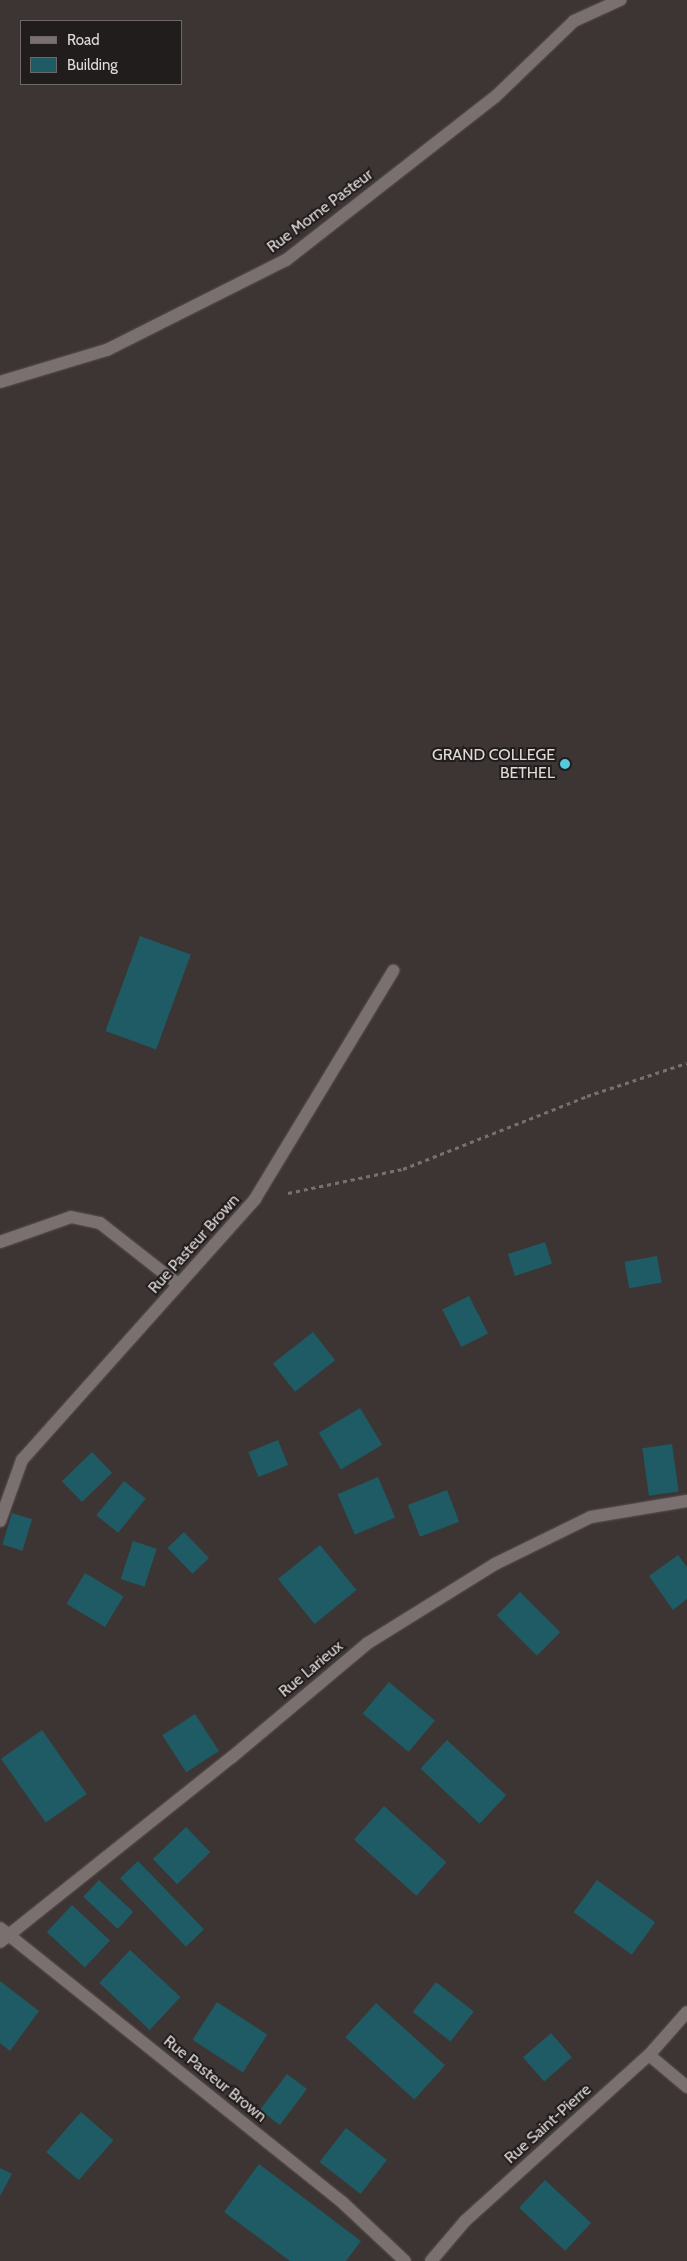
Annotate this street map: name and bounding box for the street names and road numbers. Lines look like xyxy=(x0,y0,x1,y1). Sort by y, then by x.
street label: Rue Morne Pasteur xyxy=(263,165,377,257)
street label: Rue Pasteur Brown xyxy=(144,1190,244,1298)
street label: Rue Larieux xyxy=(275,1637,347,1701)
street label: Rue Pasteur Brown xyxy=(160,2032,270,2126)
street label: Rue Saint-Pierre xyxy=(501,2080,595,2168)

